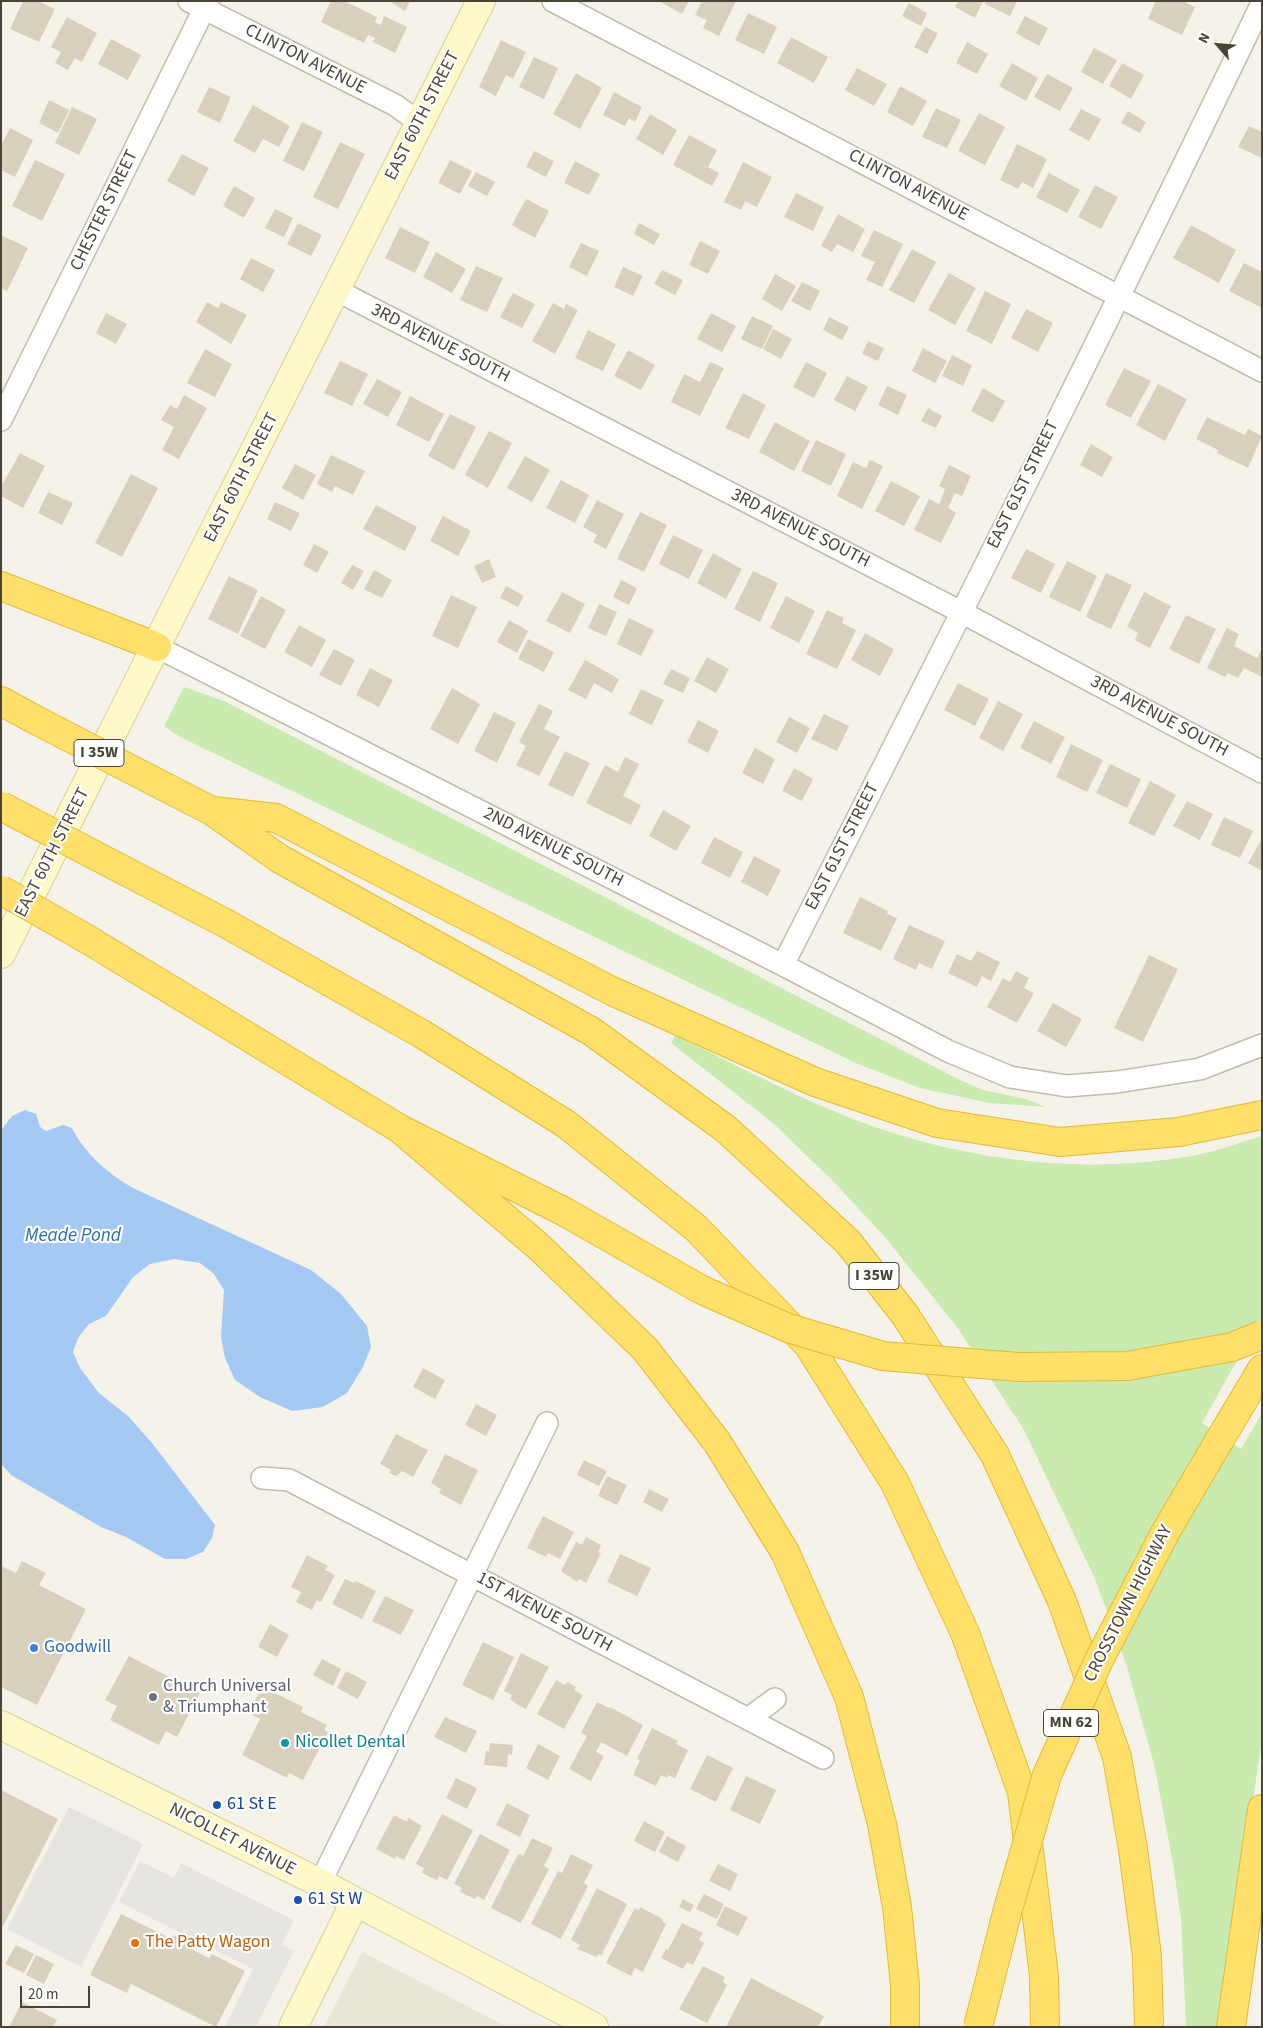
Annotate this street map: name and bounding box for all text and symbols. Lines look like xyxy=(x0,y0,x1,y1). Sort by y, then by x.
street label: CLINTON AVENUE xyxy=(241,20,369,100)
north arrow xyxy=(1193,20,1243,70)
text: N xyxy=(1194,30,1216,47)
street label: EAST 60TH STREET xyxy=(381,48,465,184)
street label: CLINTON AVENUE xyxy=(844,145,972,227)
street label: CHESTER STREET xyxy=(66,147,144,275)
street label: 3RD AVENUE SOUTH xyxy=(367,300,513,388)
street label: EAST 60TH STREET xyxy=(200,410,284,546)
street label: EAST 61ST STREET xyxy=(984,417,1064,553)
street label: 3RD AVENUE SOUTH xyxy=(727,485,873,573)
street label: 3RD AVENUE SOUTH xyxy=(1086,672,1232,762)
road number: I 35W xyxy=(74,740,124,766)
street label: EAST 61ST STREET xyxy=(802,780,884,914)
street label: EAST 60TH STREET xyxy=(11,785,95,921)
street label: 2ND AVENUE SOUTH xyxy=(479,803,627,893)
water label: Meade Pond xyxy=(25,1226,121,1248)
road number: I 35W xyxy=(849,1262,899,1290)
street label: CROSSTOWN HIGHWAY xyxy=(1080,1522,1178,1686)
street label: 1ST AVENUE SOUTH xyxy=(472,1568,616,1658)
place label: Goodwill xyxy=(44,1637,111,1659)
marker: Goodwill xyxy=(28,1642,40,1654)
place label: Church Universal & Triumphant xyxy=(163,1676,291,1718)
marker: Church Universal & Triumphant xyxy=(147,1691,159,1703)
road number: MN 62 xyxy=(1044,1710,1098,1736)
place label: Nicollet Dental xyxy=(295,1732,405,1754)
marker: Nicollet Dental xyxy=(279,1737,291,1749)
place label: 61 St E xyxy=(227,1794,277,1816)
street label: NICOLLET AVENUE xyxy=(165,1799,299,1881)
marker: 61 St E xyxy=(211,1799,223,1811)
place label: 61 St W xyxy=(308,1889,363,1911)
marker: 61 St W xyxy=(292,1894,304,1906)
place label: The Patty Wagon xyxy=(145,1932,270,1954)
marker: The Patty Wagon xyxy=(129,1937,141,1949)
scale bar xyxy=(22,1976,92,2008)
text: 20 m xyxy=(28,1984,58,2005)

